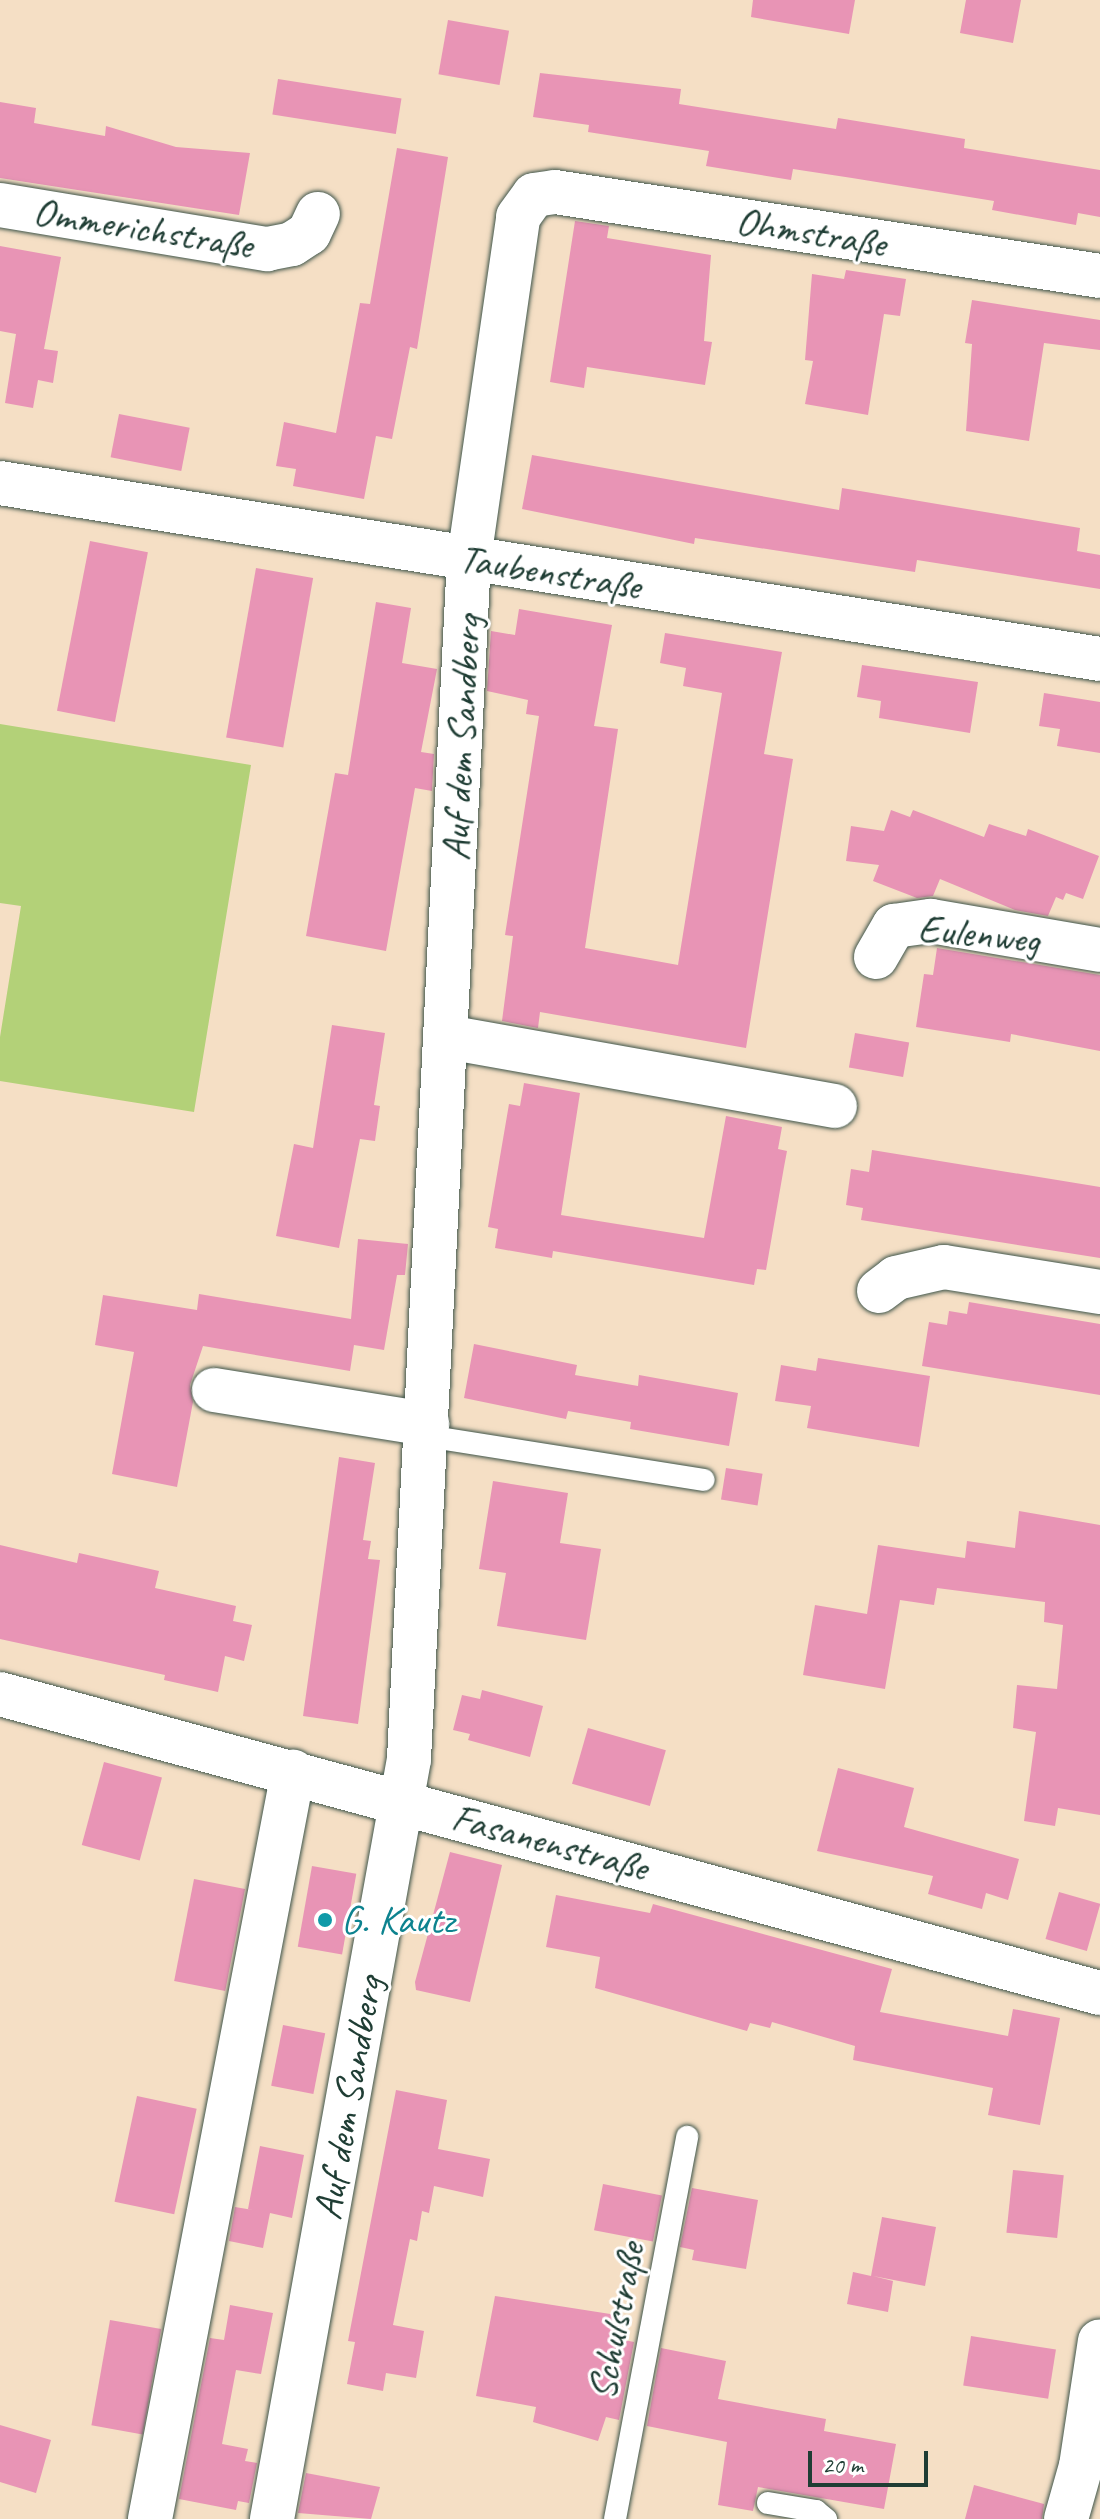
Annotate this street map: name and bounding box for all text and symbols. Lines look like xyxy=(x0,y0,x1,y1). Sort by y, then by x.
street label: Ommerichstraße xyxy=(30,187,256,269)
street label: Ohmstraße xyxy=(733,196,889,268)
street label: Taubenstraße xyxy=(456,534,644,610)
street label: Auf dem Sandberg xyxy=(431,613,491,863)
street label: Eulenweg xyxy=(916,904,1042,964)
street label: Fasanenstraße xyxy=(447,1793,653,1891)
place label: G. Kautz xyxy=(341,1896,455,1944)
marker: G. Kautz xyxy=(316,1911,334,1929)
street label: Auf dem Sandberg xyxy=(303,1972,393,2224)
street label: Schulstraße xyxy=(577,2238,655,2404)
scale bar xyxy=(812,2435,932,2485)
text: 20 m xyxy=(822,2450,863,2480)

